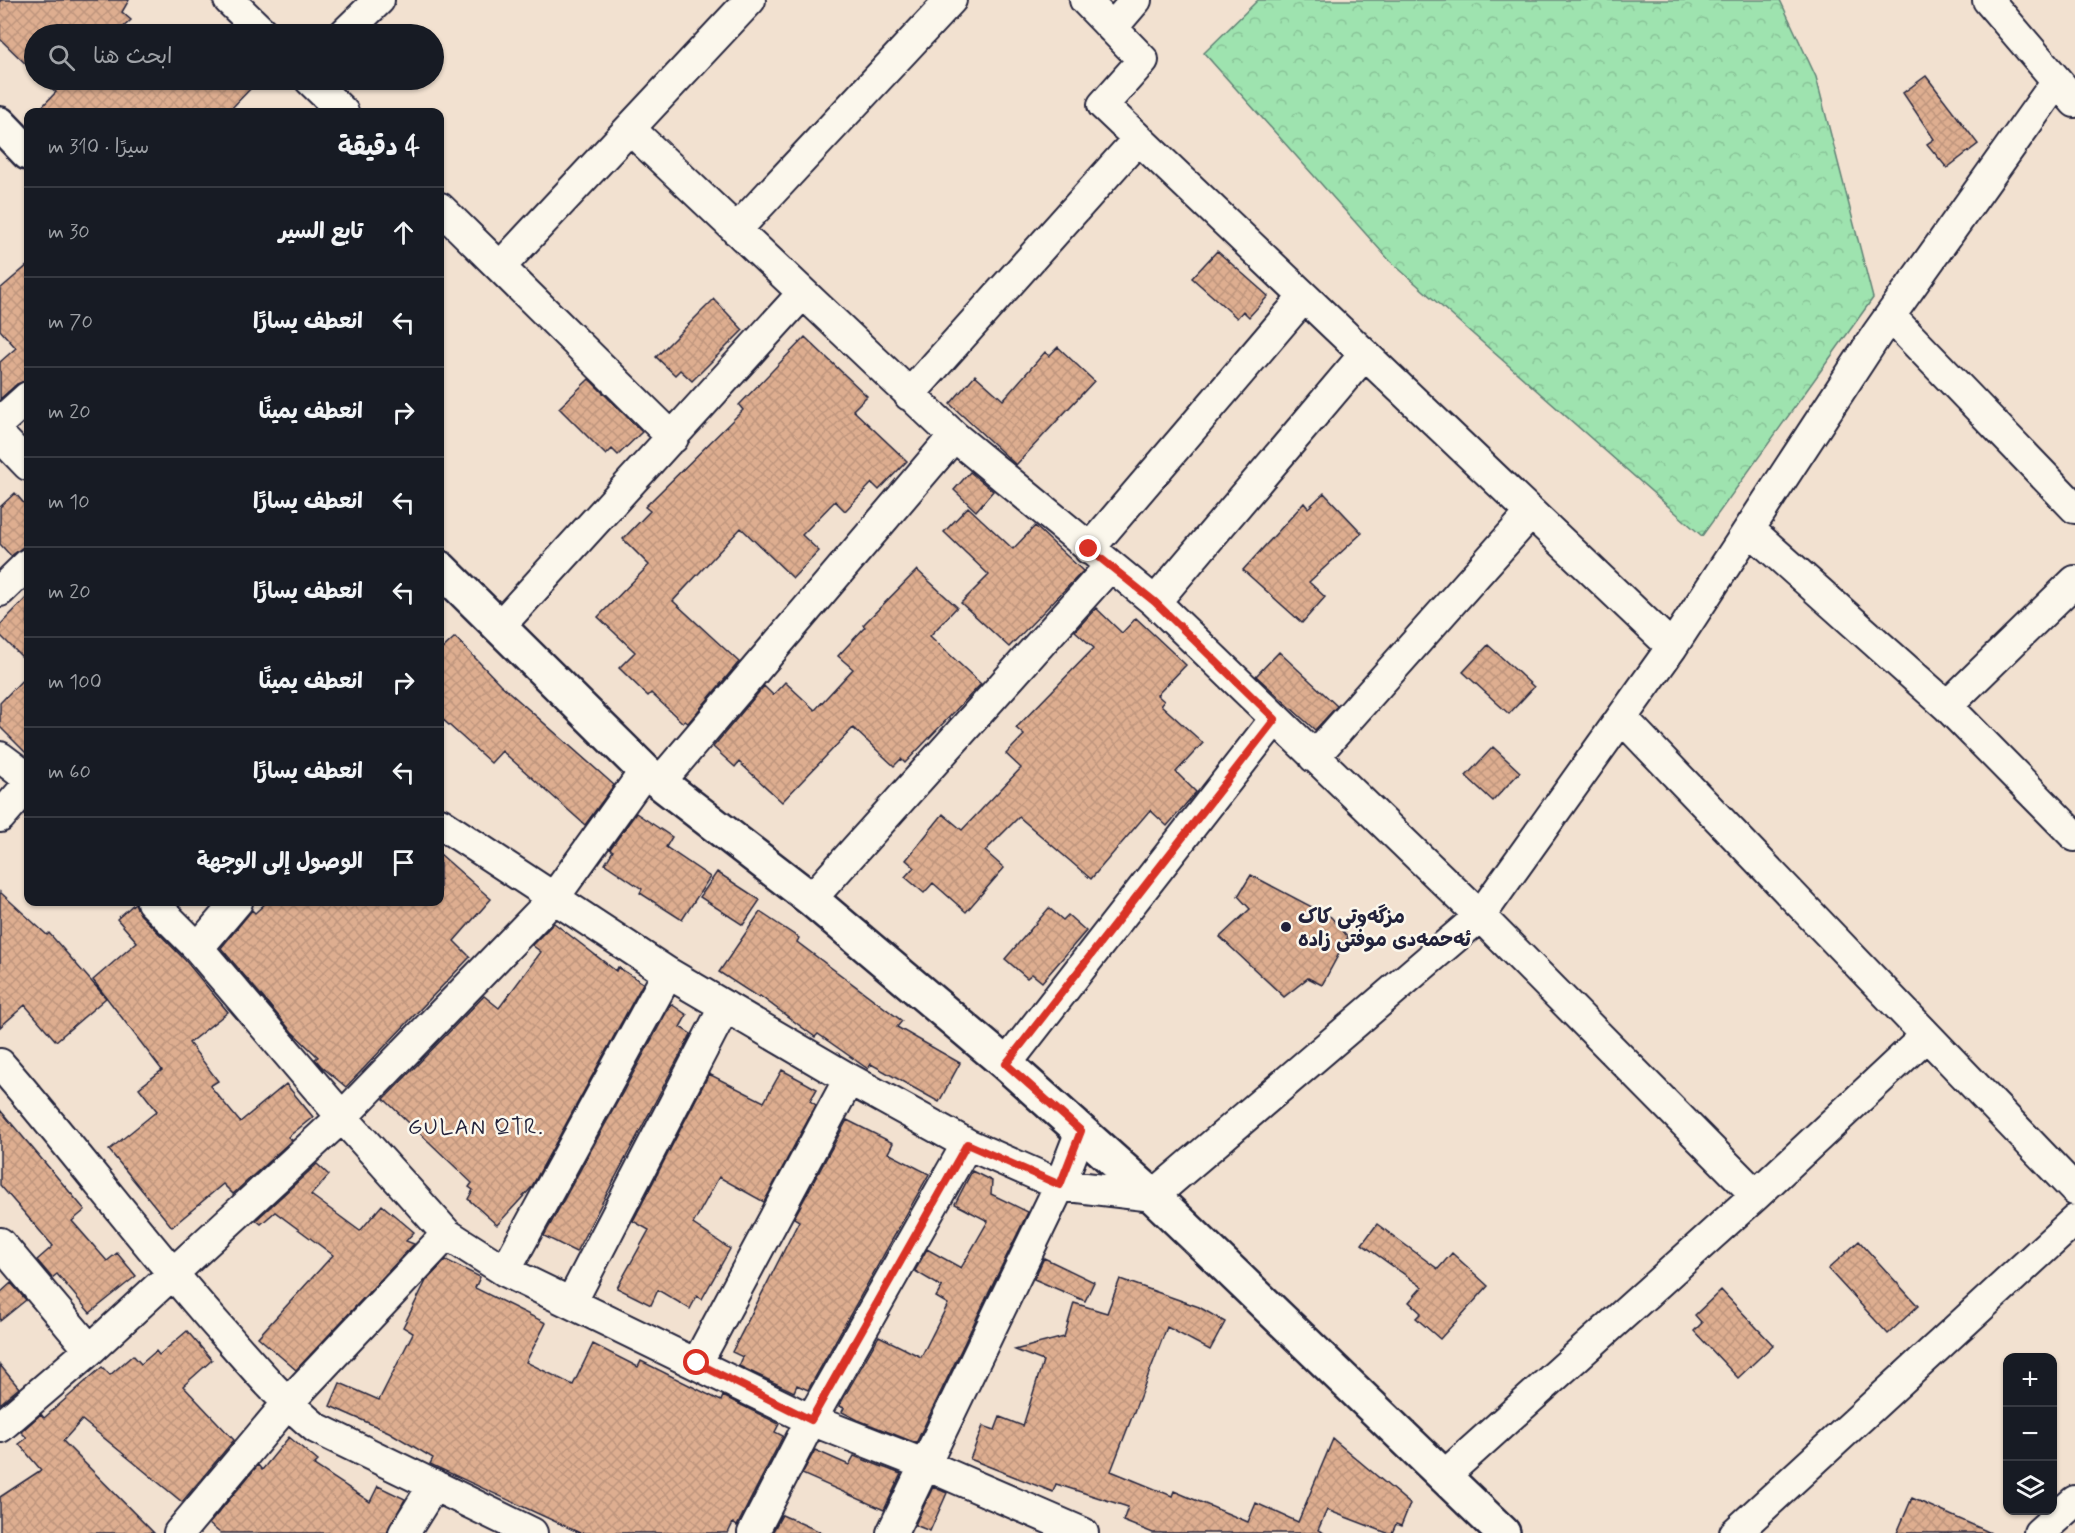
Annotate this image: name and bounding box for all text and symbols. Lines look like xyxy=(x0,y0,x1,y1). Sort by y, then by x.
search box xyxy=(24,24,444,90)
icon: search xyxy=(45,41,78,74)
text: ابحث هنا xyxy=(93,43,173,71)
text: 4 دقيقة xyxy=(338,131,420,165)
text: سيرًا · 310 m xyxy=(48,134,149,161)
icon: ahead xyxy=(387,216,420,249)
text: تابع السير xyxy=(279,218,363,246)
text: 30 m xyxy=(48,219,90,246)
icon: left xyxy=(387,306,420,339)
text: انعطف يسارًا xyxy=(253,308,363,336)
text: 70 m xyxy=(48,309,93,336)
icon: right xyxy=(387,396,420,429)
text: انعطف يمينًا xyxy=(259,398,363,426)
text: 20 m xyxy=(48,399,91,426)
icon: left xyxy=(387,486,420,519)
text: انعطف يسارًا xyxy=(253,488,363,516)
text: 10 m xyxy=(48,489,90,516)
route end xyxy=(1075,535,1101,561)
icon: left xyxy=(387,576,420,609)
text: انعطف يسارًا xyxy=(253,578,363,606)
text: 20 m xyxy=(48,579,91,606)
icon: right xyxy=(387,666,420,699)
text: انعطف يمينًا xyxy=(259,668,363,696)
text: 100 m xyxy=(48,669,102,696)
icon: left xyxy=(387,756,420,789)
text: انعطف يسارًا xyxy=(253,758,363,786)
text: 60 m xyxy=(48,759,91,786)
icon: arrive xyxy=(387,846,420,879)
text: الوصول إلى الوجهة xyxy=(196,848,363,876)
place label: مزگەوتی کاک ئەحمەدی موفتی زادە xyxy=(1298,904,1471,954)
marker: مزگەوتی کاک ئەحمەدی موفتی زادە xyxy=(1279,920,1293,934)
district label: GULAN QTR. xyxy=(408,1114,544,1142)
route start xyxy=(683,1349,709,1375)
map controls xyxy=(2003,1353,2057,1515)
button: + xyxy=(2003,1353,2057,1407)
button: − xyxy=(2003,1407,2057,1461)
button: layers xyxy=(2003,1461,2057,1515)

